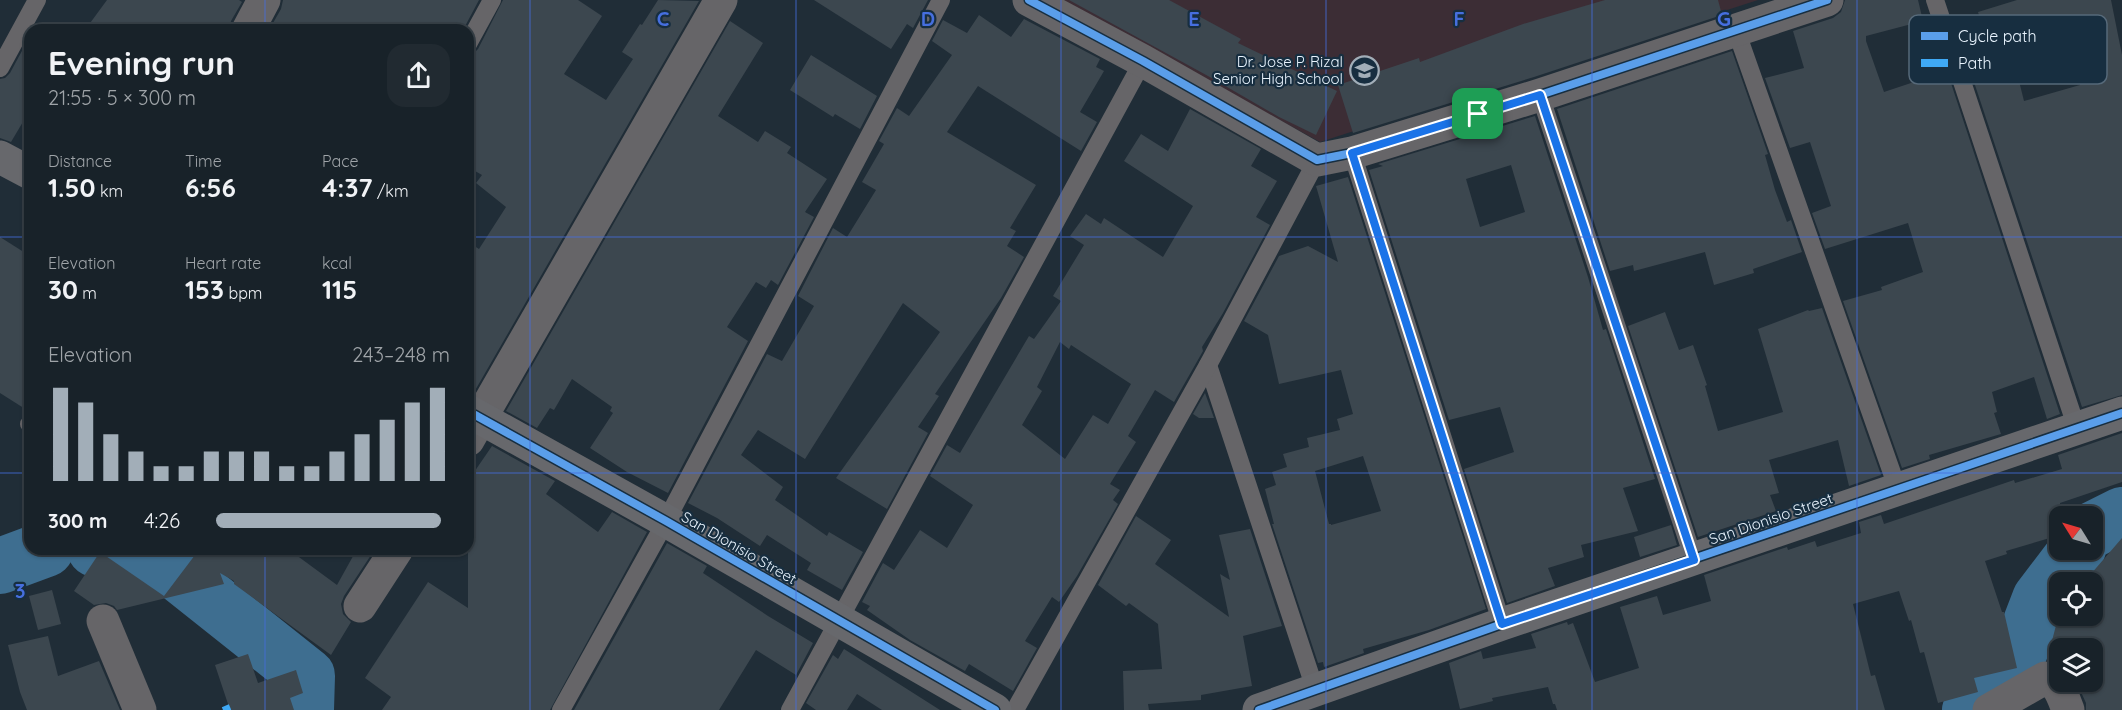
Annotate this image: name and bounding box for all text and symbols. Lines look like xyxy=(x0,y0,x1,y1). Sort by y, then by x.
text: C xyxy=(657,6,670,31)
text: D xyxy=(921,6,935,31)
text: E xyxy=(1188,6,1200,31)
text: F xyxy=(1453,6,1465,31)
text: G xyxy=(1717,6,1731,31)
legend xyxy=(1909,15,2107,84)
text: Cycle path xyxy=(1958,26,2037,46)
text: Evening run xyxy=(48,42,235,83)
button: share xyxy=(387,44,450,107)
place label: Dr. Jose P. Rizal Senior High School xyxy=(1213,52,1343,88)
text: Path xyxy=(1958,53,1992,73)
school or university icon: Dr. Jose P. Rizal Senior High School xyxy=(1348,55,1380,87)
text: 21:55 · 5 × 300 m xyxy=(48,85,196,110)
pin xyxy=(1452,88,1503,139)
icon: arrive xyxy=(1461,97,1494,130)
text: Distance xyxy=(48,151,112,171)
text: Time xyxy=(185,151,222,171)
text: Pace xyxy=(322,151,358,171)
text: 1.50 xyxy=(48,171,96,204)
text: 6:56 xyxy=(185,171,236,204)
text: 4:37 xyxy=(322,171,373,204)
text: km xyxy=(96,181,123,201)
text: /km xyxy=(373,181,409,201)
text: Elevation xyxy=(48,253,115,273)
text: Heart rate xyxy=(185,253,261,273)
text: kcal xyxy=(322,253,352,273)
text: 30 xyxy=(48,273,78,306)
text: 153 xyxy=(185,273,224,306)
text: 115 xyxy=(322,273,357,306)
text: m xyxy=(78,283,97,303)
text: bpm xyxy=(224,283,262,303)
text: Elevation xyxy=(48,342,132,367)
text: 243–248 m xyxy=(352,342,450,367)
street label: San Dionisio Street xyxy=(1706,488,1835,549)
north arrow xyxy=(2049,506,2103,560)
map controls xyxy=(2049,506,2103,692)
street label: San Dionisio Street xyxy=(678,507,800,588)
text: 300 m xyxy=(48,508,107,533)
text: 4:26 xyxy=(144,508,180,533)
button: locate xyxy=(2049,572,2103,626)
text: 3 xyxy=(15,578,25,603)
button: layers xyxy=(2049,638,2103,692)

